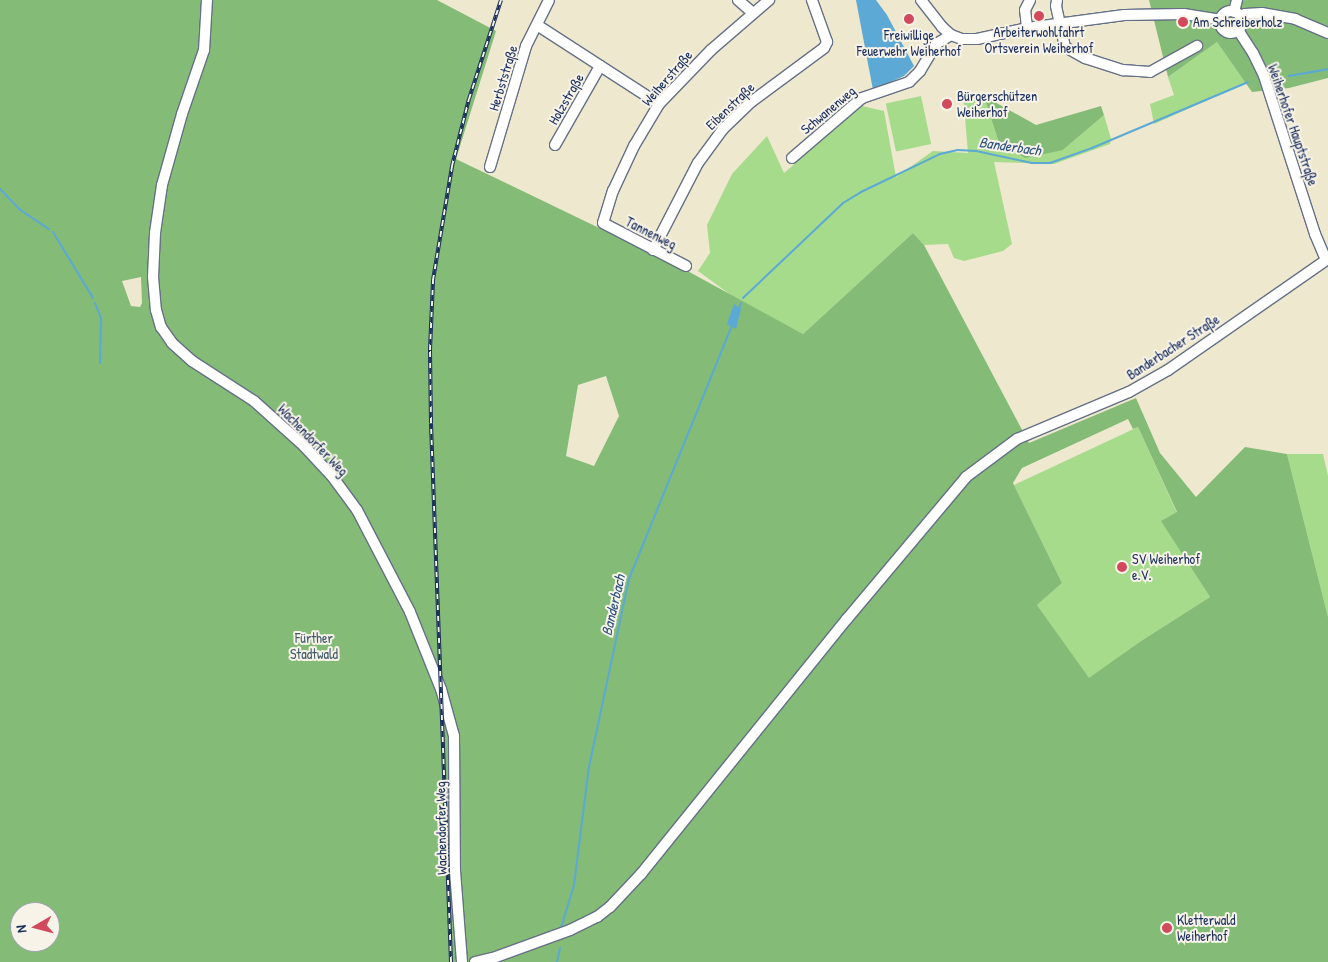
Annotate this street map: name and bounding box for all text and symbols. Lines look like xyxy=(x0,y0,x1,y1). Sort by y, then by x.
marker: Arbeiterwohlfahrt Ortsverein Weiherhof xyxy=(1033,10,1045,22)
marker: Freiwillige Feuerwehr Weiherhof xyxy=(903,13,915,25)
place label: Am Schreiberholz xyxy=(1193,14,1282,30)
marker: Am Schreiberholz xyxy=(1177,16,1189,28)
place label: Arbeiterwohlfahrt Ortsverein Weiherhof xyxy=(985,24,1093,56)
place label: Freiwillige Feuerwehr Weiherhof xyxy=(857,27,961,59)
street label: Herbststraße xyxy=(485,43,521,113)
street label: Weiherstraße xyxy=(638,47,696,109)
street label: Weiherhofer Hauptstraße xyxy=(1264,62,1322,188)
street label: Holzstraße xyxy=(545,71,587,127)
street label: Eibenstraße xyxy=(702,79,758,133)
street label: Schwanenweg xyxy=(797,82,859,138)
place label: Bürgerschützen Weiherhof xyxy=(957,88,1037,120)
marker: Bürgerschützen Weiherhof xyxy=(941,98,953,110)
water label: Banderbach xyxy=(978,133,1042,159)
street label: Tannenweg xyxy=(623,213,679,253)
street label: Banderbacher Straße xyxy=(1123,311,1223,383)
street label: Wachendorfer Weg xyxy=(274,401,352,479)
place label: SV Weiherhof e.V. xyxy=(1132,551,1200,584)
marker: SV Weiherhof e.V. xyxy=(1116,561,1128,573)
water label: Banderbach xyxy=(597,573,629,637)
park label: Fürther Stadtwald xyxy=(290,630,338,662)
street label: Wachendorfer Weg xyxy=(432,781,450,875)
north arrow xyxy=(10,902,60,952)
place label: Kletterwald Weiherhof xyxy=(1177,912,1235,944)
marker: Kletterwald Weiherhof xyxy=(1161,922,1173,934)
text: N xyxy=(11,924,31,934)

